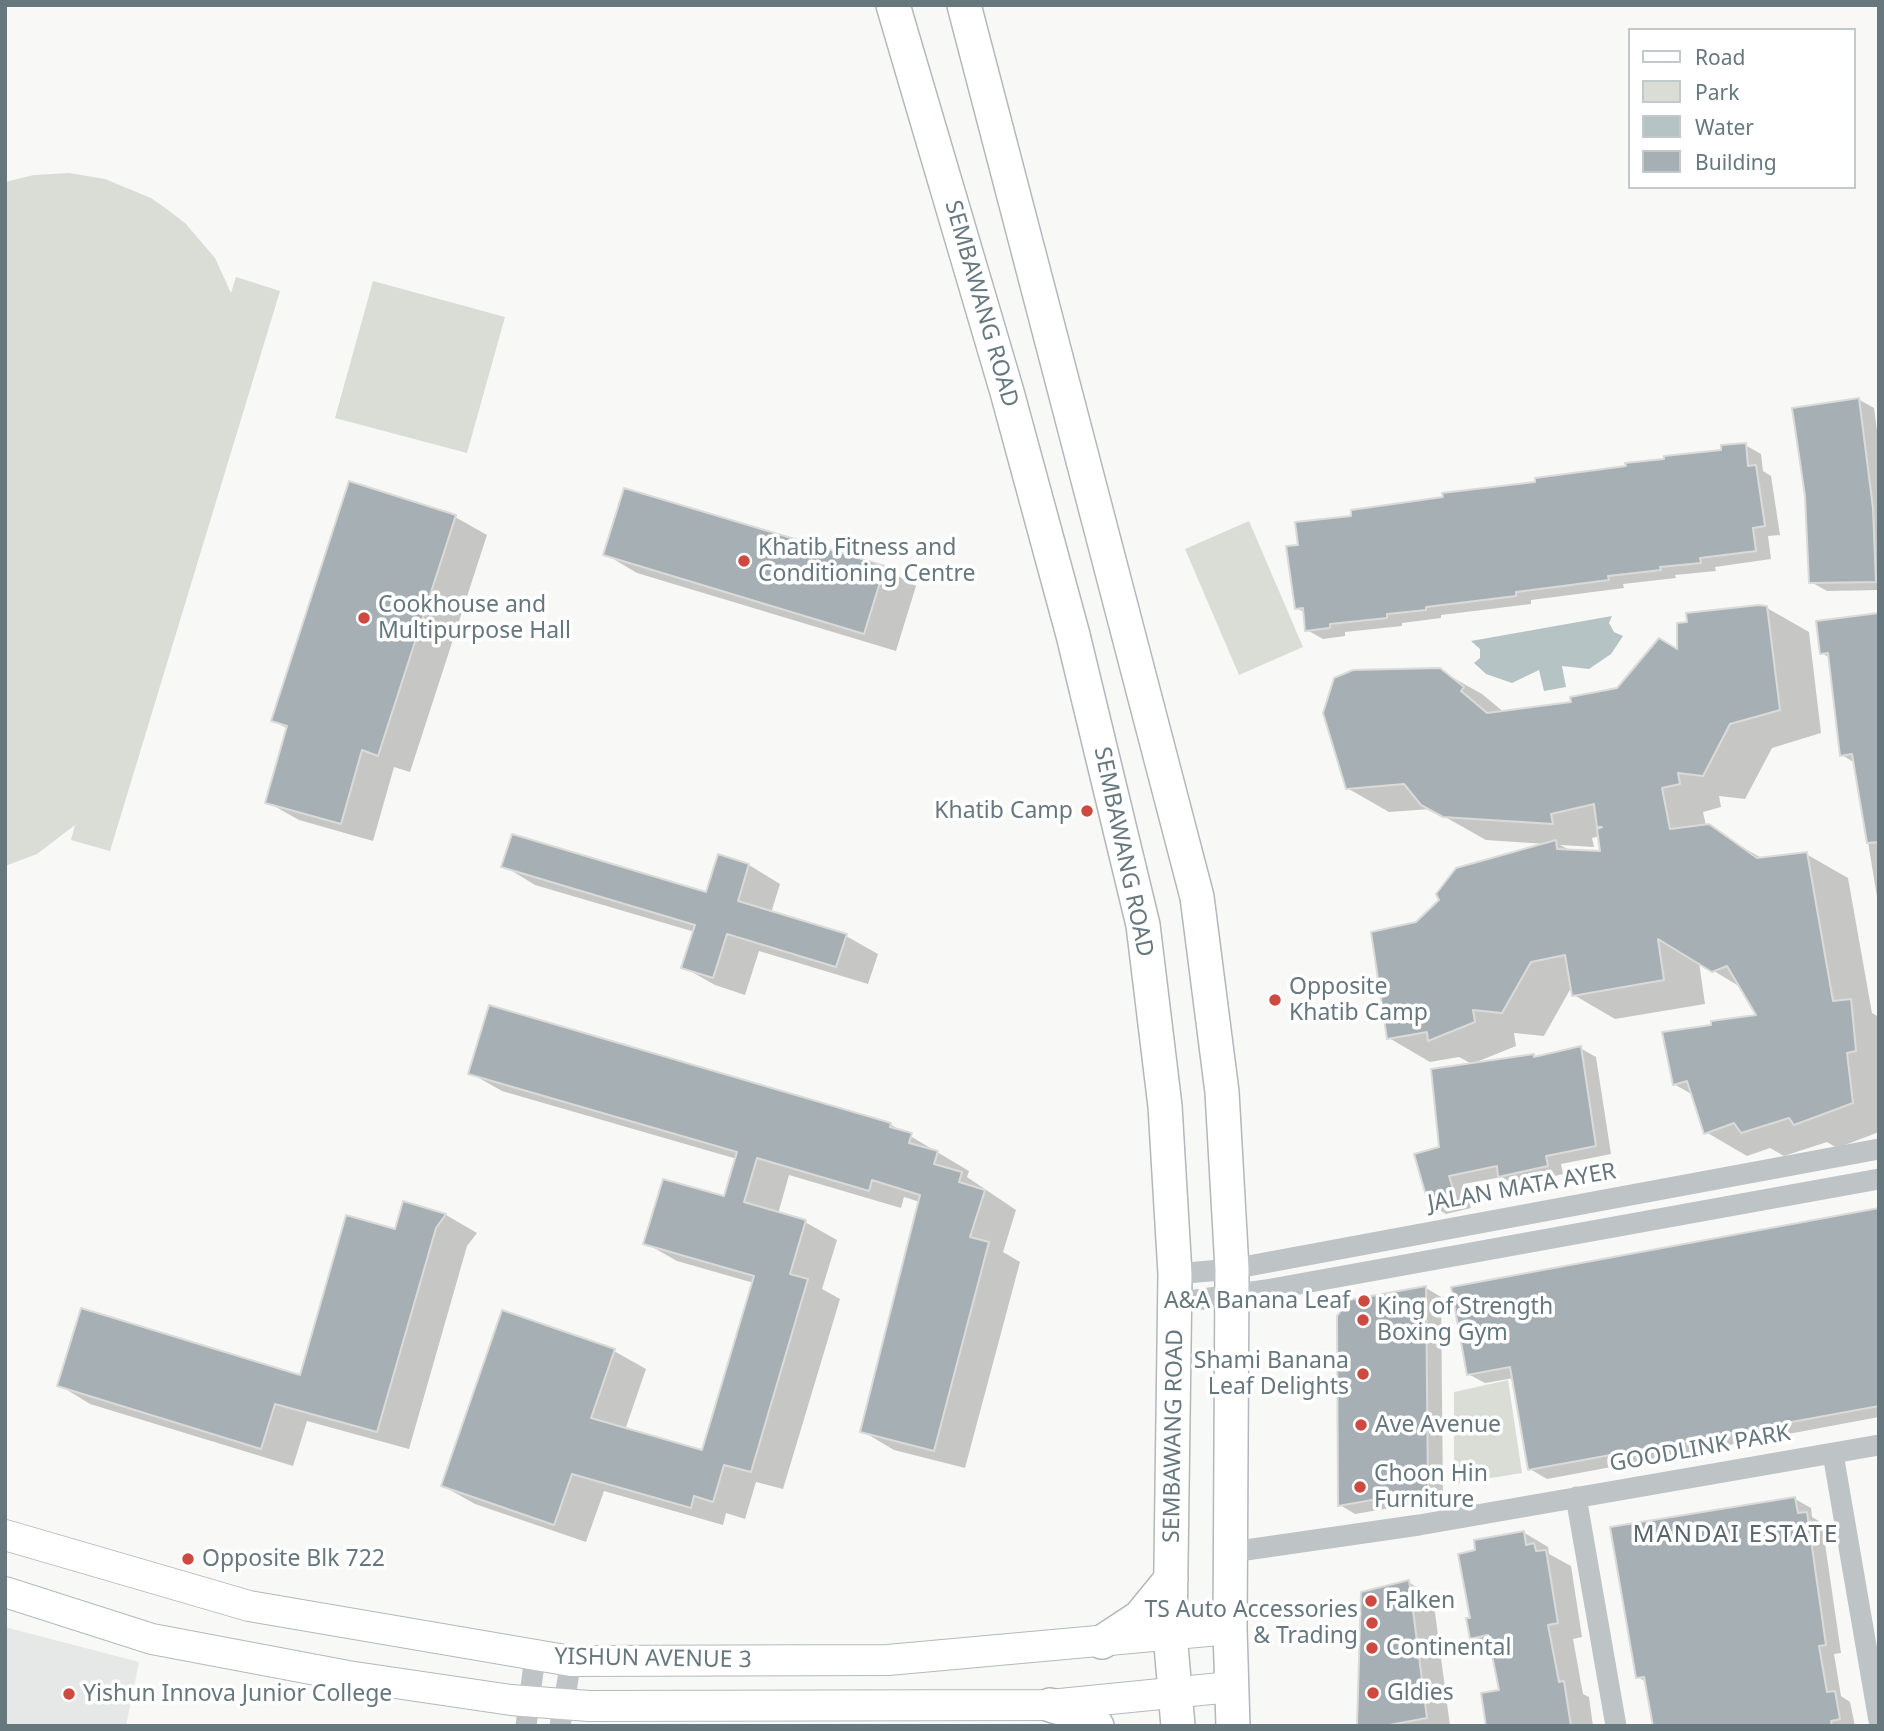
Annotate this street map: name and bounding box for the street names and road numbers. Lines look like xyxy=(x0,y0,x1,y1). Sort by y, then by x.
street label: SEMBAWANG ROAD xyxy=(938,197,1024,411)
street label: SEMBAWANG ROAD xyxy=(1087,745,1159,959)
street label: JALAN MATA AYER xyxy=(1426,1158,1618,1218)
street label: SEMBAWANG ROAD xyxy=(1158,1329,1190,1543)
street label: GOODLINK PARK xyxy=(1607,1420,1793,1478)
street label: YISHUN AVENUE 3 xyxy=(554,1643,752,1675)

